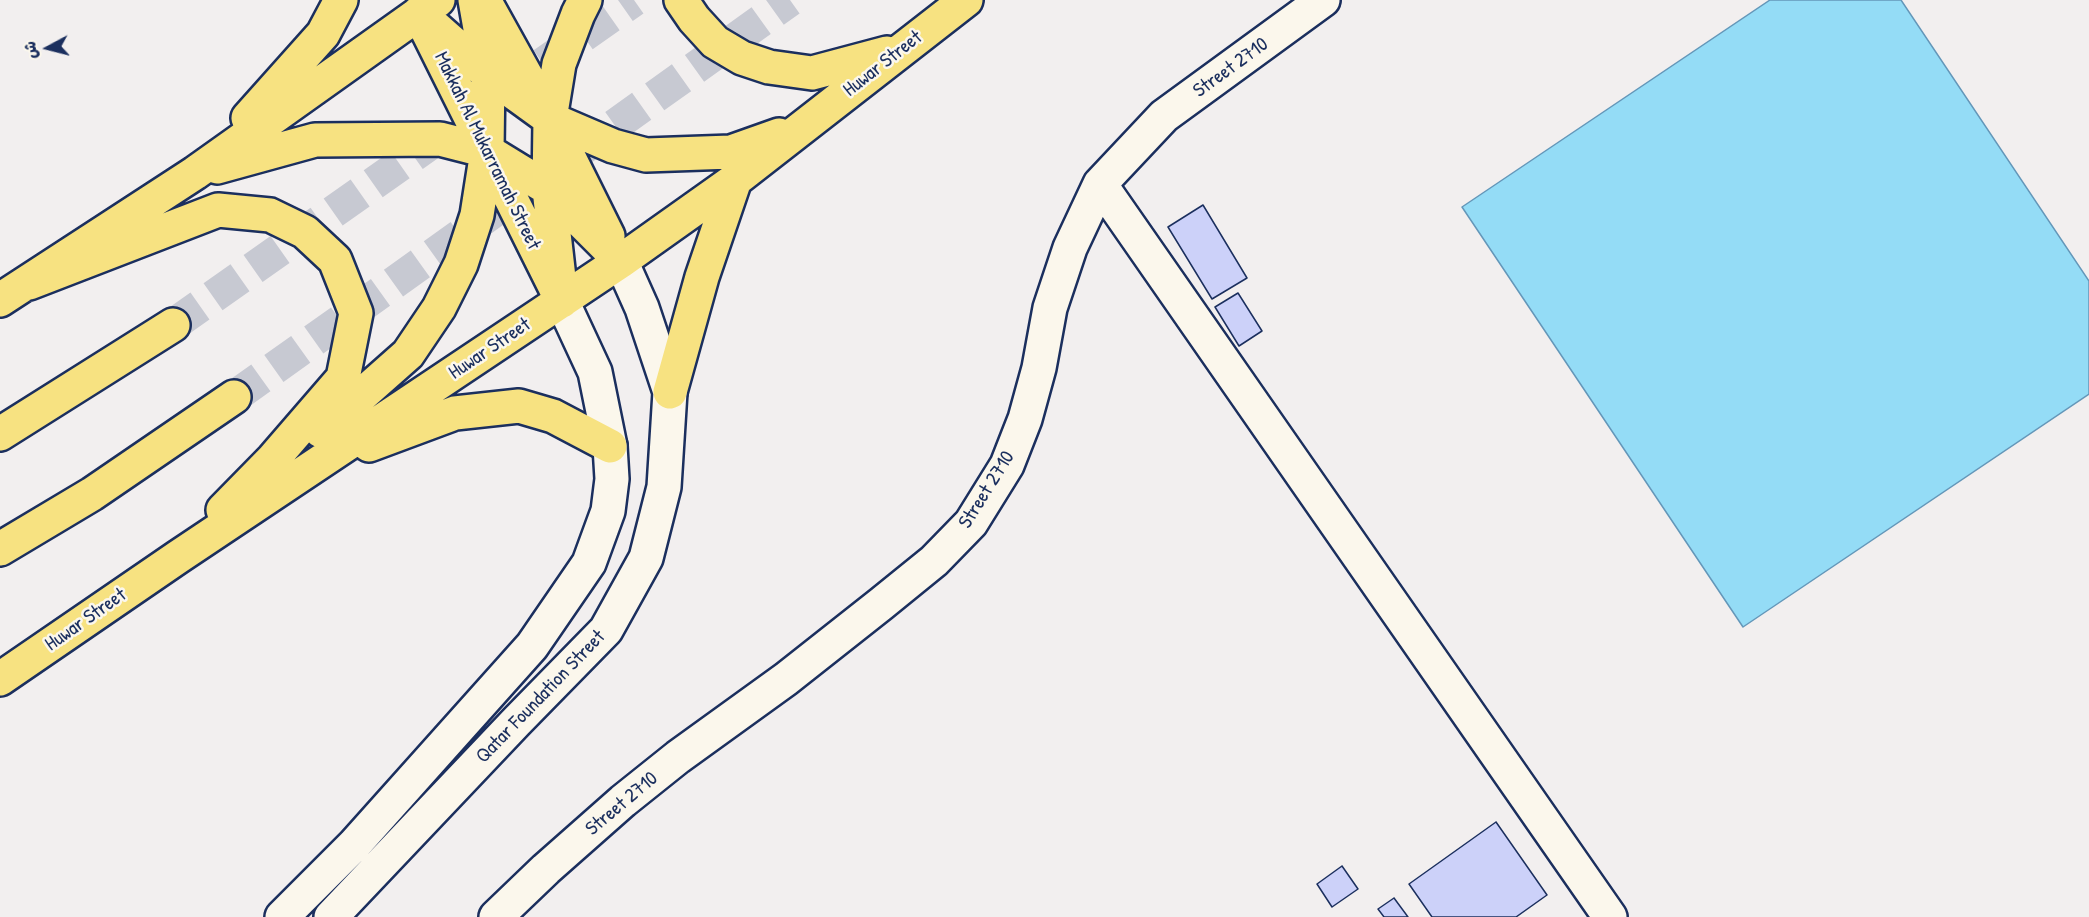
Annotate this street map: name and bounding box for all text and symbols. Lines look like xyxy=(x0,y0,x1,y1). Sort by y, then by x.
north arrow xyxy=(18,18,78,78)
street label: Huwar Street xyxy=(839,26,927,102)
street label: Street 2710 xyxy=(1189,33,1273,103)
text: ش xyxy=(18,40,42,60)
street label: Makkah Al Mukarramah Street xyxy=(429,48,545,254)
street label: Huwar Street xyxy=(445,313,535,385)
street label: Street 2710 xyxy=(954,447,1020,533)
street label: Huwar Street xyxy=(41,583,131,657)
street label: Qatar Foundation Street xyxy=(471,625,611,769)
street label: Street 2710 xyxy=(581,767,663,841)

